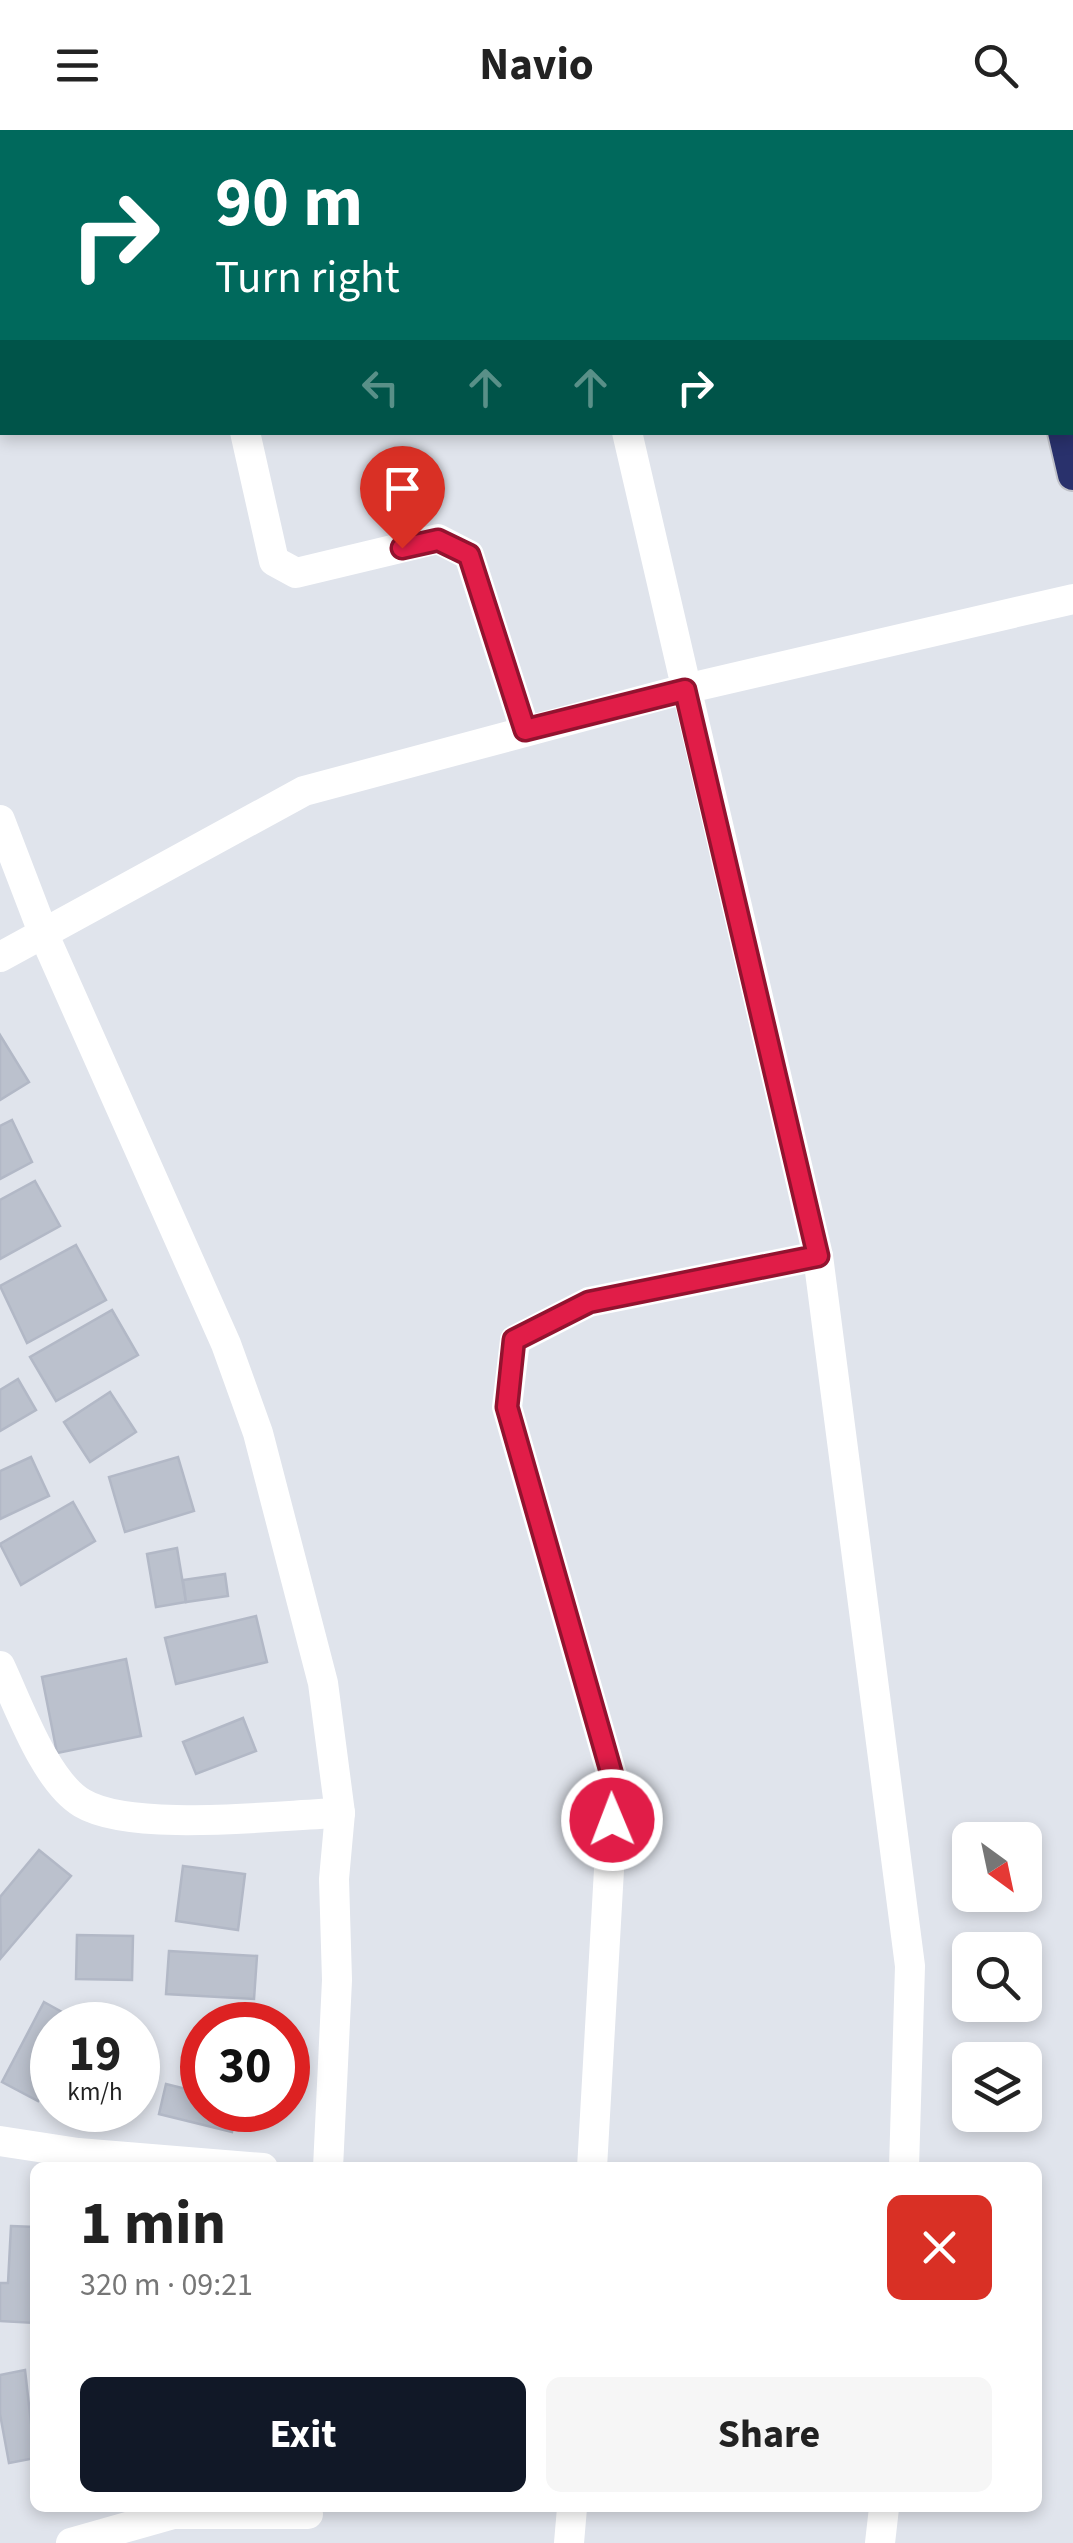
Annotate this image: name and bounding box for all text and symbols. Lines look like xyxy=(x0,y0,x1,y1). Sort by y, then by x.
text: Navio xyxy=(479,33,594,97)
icon: menu xyxy=(50,38,105,93)
icon: search xyxy=(968,38,1023,93)
text: 90 m xyxy=(215,153,363,253)
icon: right xyxy=(50,170,180,300)
text: Turn right xyxy=(215,246,400,310)
icon: left xyxy=(353,360,408,415)
icon: ahead xyxy=(458,360,513,415)
icon: ahead xyxy=(563,360,618,415)
icon: right xyxy=(668,360,723,415)
pin xyxy=(360,446,445,549)
icon: arrive xyxy=(375,461,430,516)
position arrow xyxy=(560,1768,664,1872)
north arrow xyxy=(952,1822,1042,1912)
map controls xyxy=(952,1822,1042,2132)
button: search xyxy=(952,1932,1042,2022)
speed limit sign: 30 xyxy=(180,2002,310,2132)
text: 19 xyxy=(69,2019,121,2090)
button: layers xyxy=(952,2042,1042,2132)
text: km/h xyxy=(67,2074,123,2110)
text: 1 min xyxy=(80,2182,226,2267)
button: close xyxy=(887,2195,992,2300)
text: 320 m · 09:21 xyxy=(80,2262,253,2308)
button: Exit xyxy=(80,2377,526,2492)
button: Share xyxy=(546,2377,992,2492)

